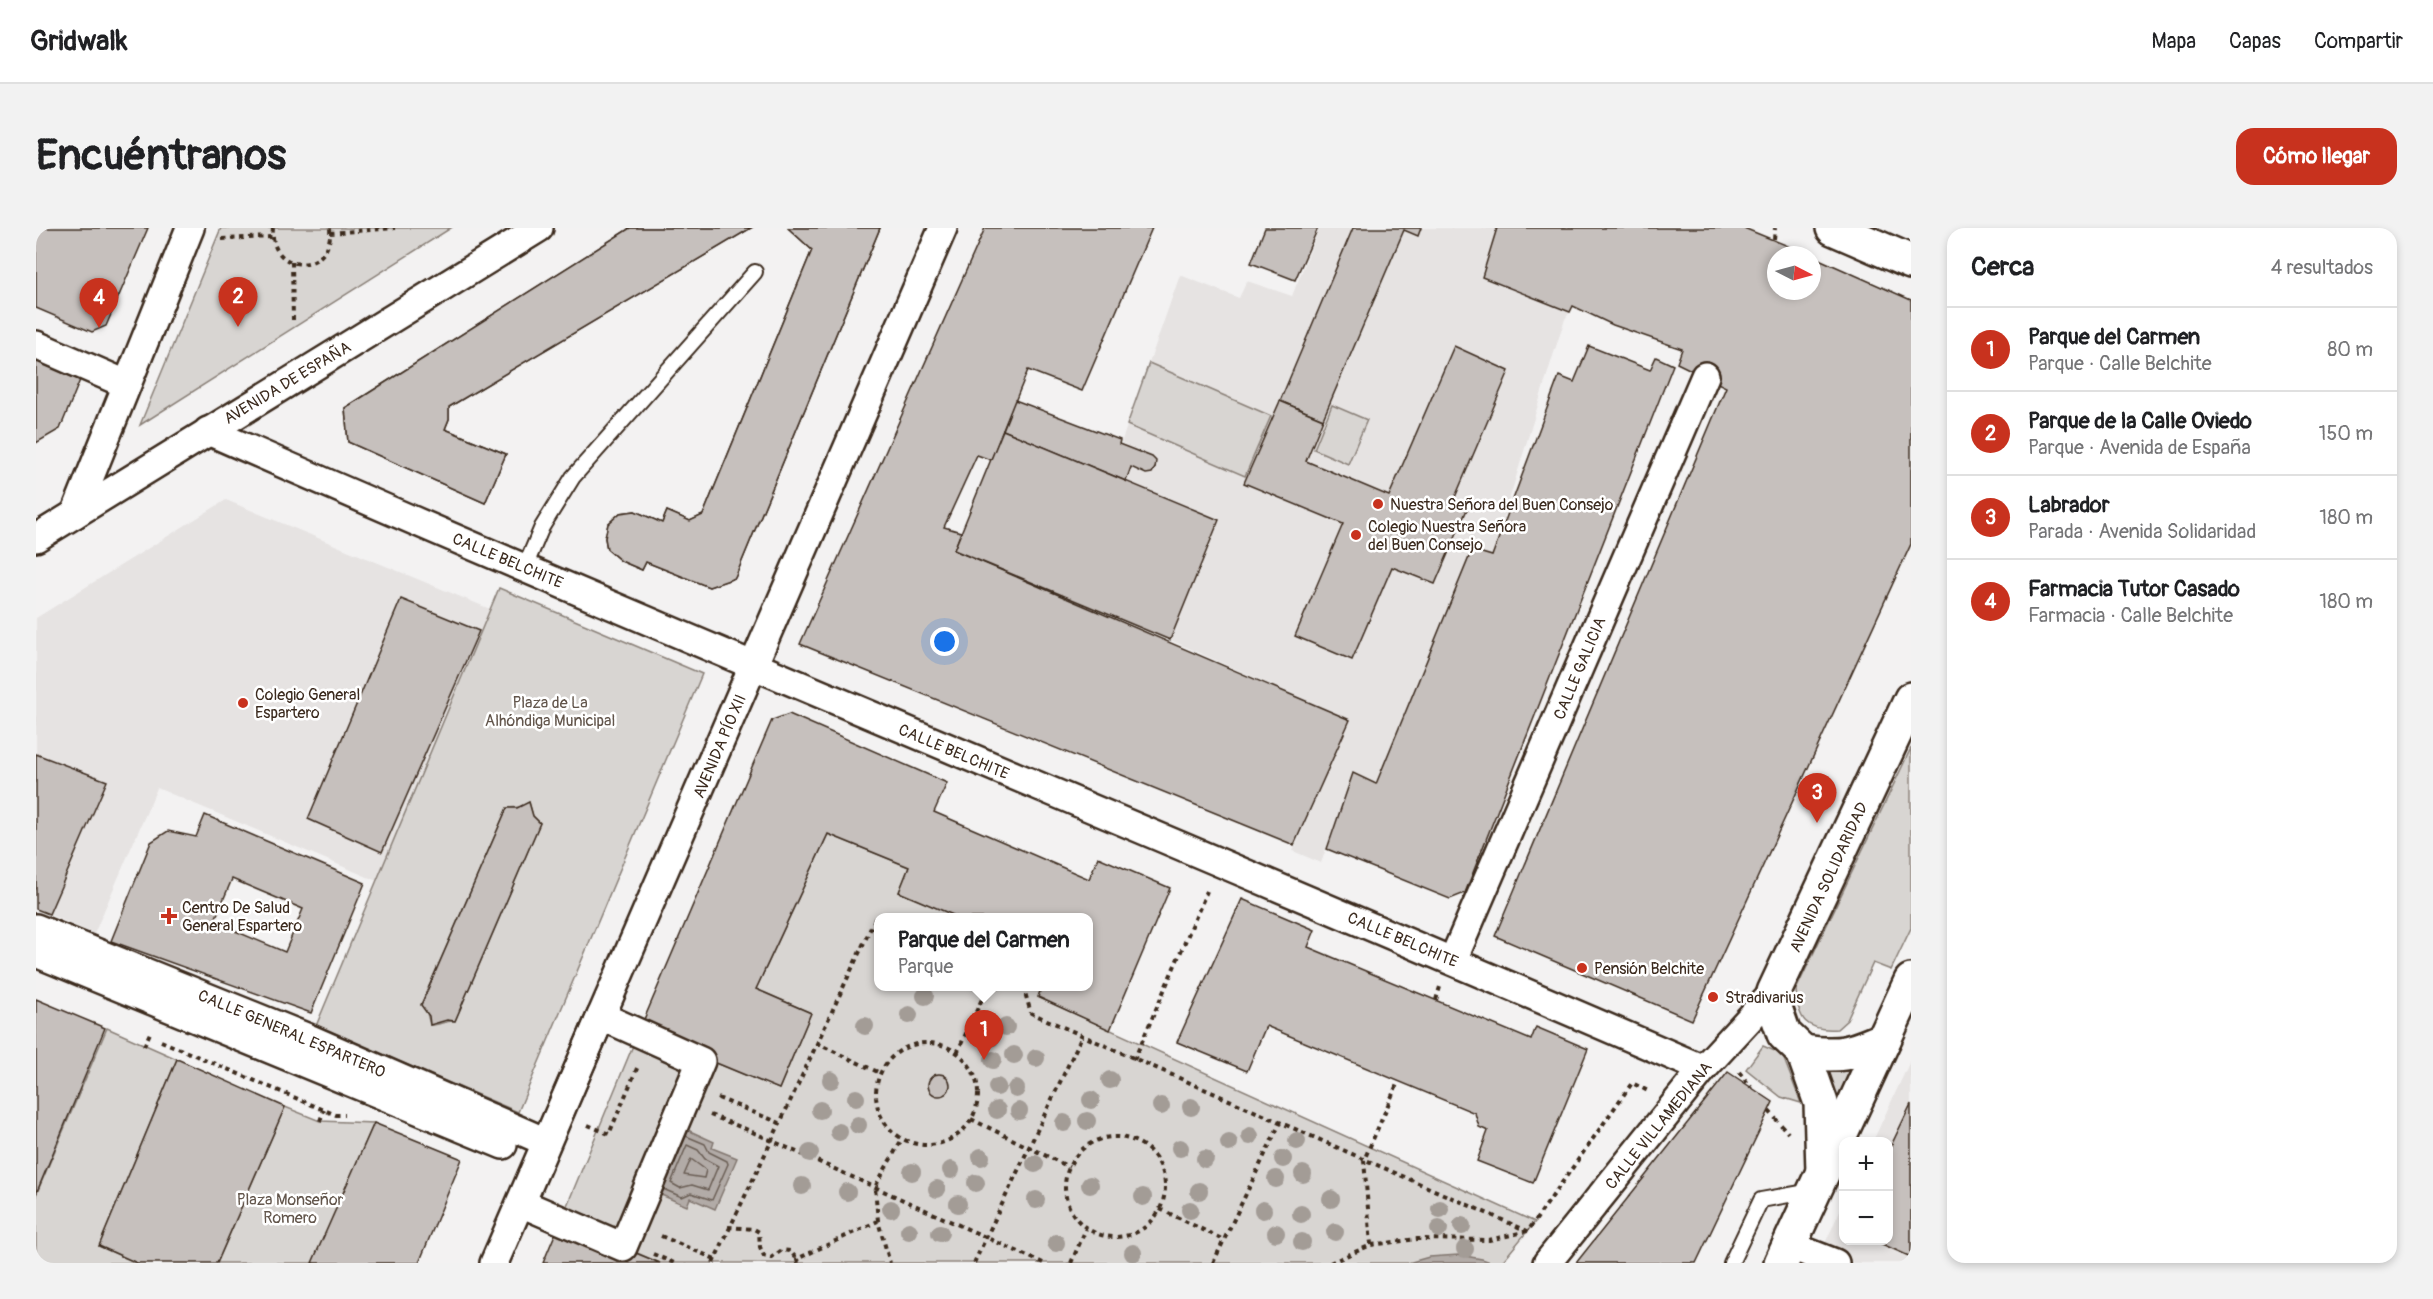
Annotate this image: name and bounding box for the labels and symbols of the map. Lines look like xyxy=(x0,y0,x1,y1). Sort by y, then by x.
north arrow xyxy=(1767,246,1821,300)
pin: 2 xyxy=(218,278,258,327)
pin: 4 xyxy=(80,279,118,328)
street label: AVENIDA DE ESPAÑA xyxy=(220,337,355,429)
place label: Nuestra Señora del Buen Consejo xyxy=(1390,495,1614,515)
marker: Nuestra Señora del Buen Consejo xyxy=(1371,497,1385,511)
place label: Colegio Nuestra Señora del Buen Consejo xyxy=(1368,517,1526,555)
marker: Colegio Nuestra Señora del Buen Consejo xyxy=(1349,528,1363,542)
street label: CALLE BELCHITE xyxy=(449,529,566,593)
street label: CALLE GALICIA xyxy=(1549,614,1610,723)
your location xyxy=(930,627,959,656)
place label: Colegio General Espartero xyxy=(255,685,360,723)
street label: AVENIDA PÍO XII xyxy=(689,691,751,801)
park label: Plaza de La Alhóndiga Municipal xyxy=(485,693,615,731)
marker: Colegio General Espartero xyxy=(236,696,250,710)
street label: CALLE BELCHITE xyxy=(895,720,1012,784)
pin: 3 xyxy=(1798,774,1836,823)
street label: AVENIDA SOLIDARIDAD xyxy=(1785,799,1873,956)
place label: Centro De Salud General Espartero xyxy=(182,898,302,936)
marker: Centro De Salud General Espartero xyxy=(160,907,178,925)
street label: CALLE BELCHITE xyxy=(1344,908,1461,972)
place label: Pensión Belchite xyxy=(1594,959,1704,979)
marker: Pensión Belchite xyxy=(1575,961,1589,975)
street label: CALLE GENERAL ESPARTERO xyxy=(195,985,388,1083)
place label: Stradivarius xyxy=(1725,988,1804,1008)
marker: Stradivarius xyxy=(1706,990,1720,1004)
pin: 1 xyxy=(964,1010,1004,1060)
street label: CALLE VILLAMEDIANA xyxy=(1601,1058,1716,1194)
park label: Plaza Monseñor Romero xyxy=(237,1190,344,1228)

